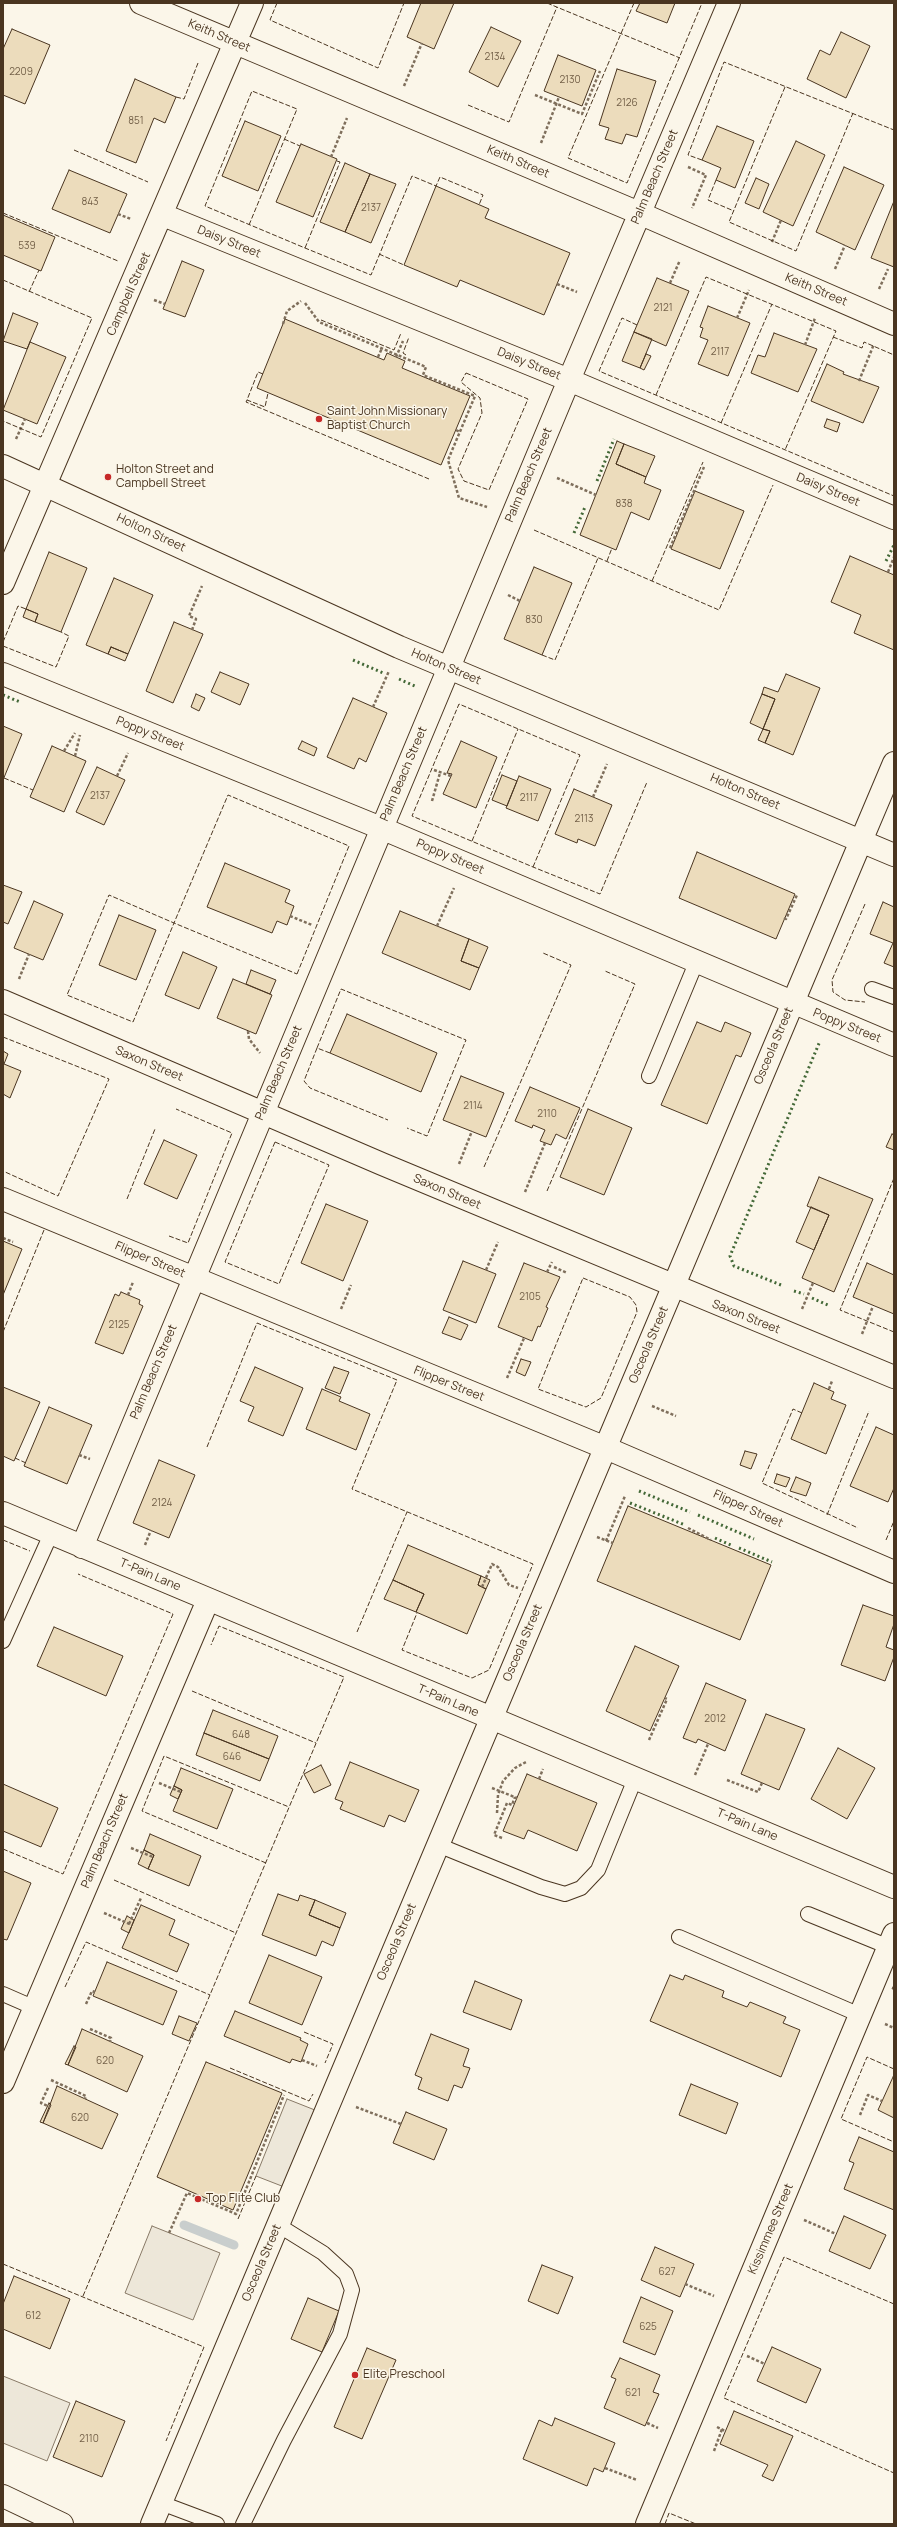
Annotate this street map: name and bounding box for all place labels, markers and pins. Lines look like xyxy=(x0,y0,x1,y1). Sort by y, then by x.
place label: Saint John Missionary Baptist Church xyxy=(327,405,447,433)
marker: Saint John Missionary Baptist Church xyxy=(314,414,324,424)
place label: Holton Street and Campbell Street xyxy=(116,463,214,491)
marker: Holton Street and Campbell Street xyxy=(103,472,113,482)
place label: Top Flite Club xyxy=(206,2192,280,2206)
marker: Top Flite Club xyxy=(193,2194,203,2204)
place label: Elite Preschool xyxy=(363,2368,445,2382)
marker: Elite Preschool xyxy=(350,2370,360,2380)

